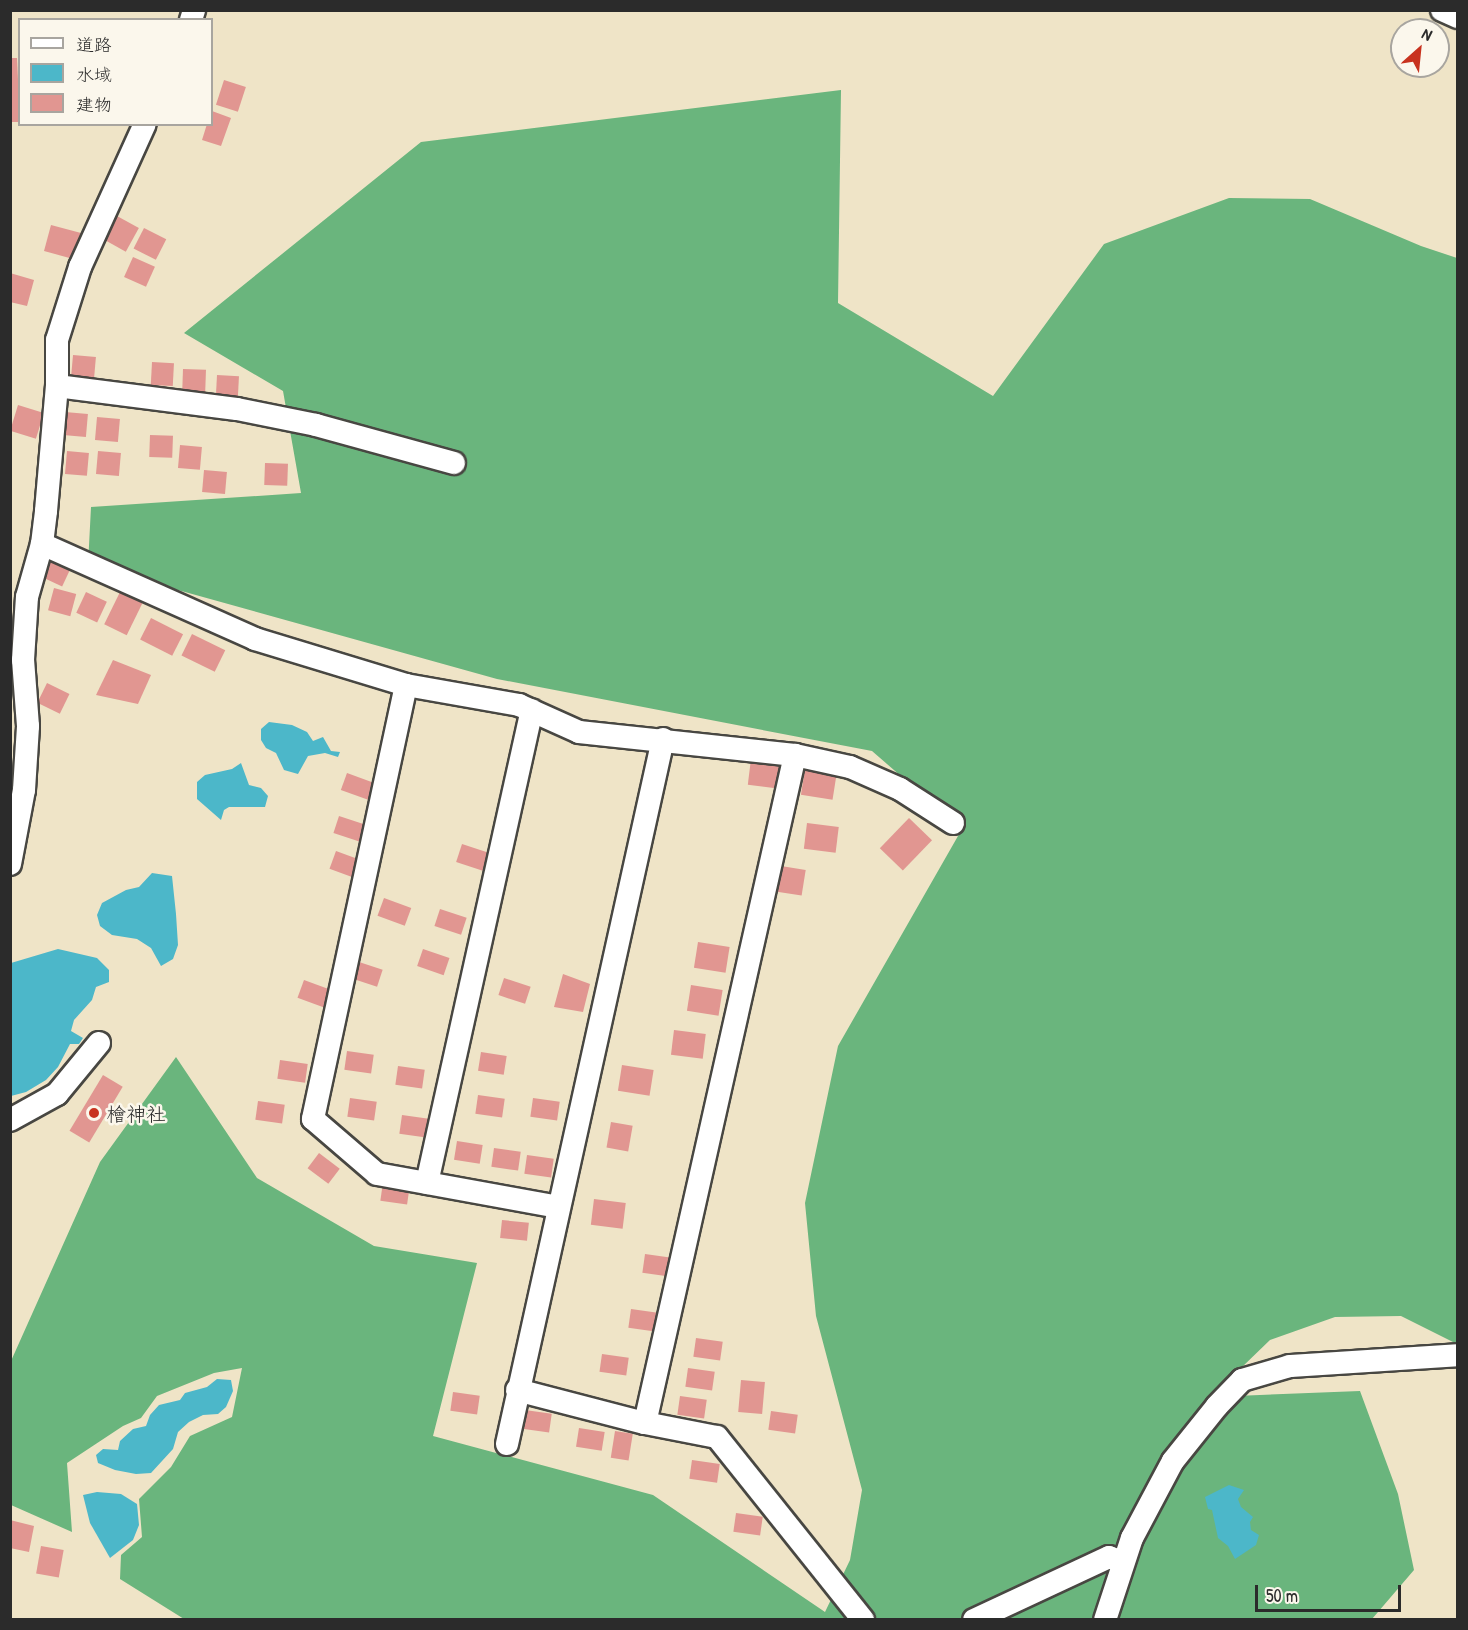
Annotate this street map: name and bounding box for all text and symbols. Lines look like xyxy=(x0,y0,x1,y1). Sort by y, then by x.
legend xyxy=(18,18,213,126)
north arrow xyxy=(1390,18,1450,78)
text: N xyxy=(1418,22,1436,45)
text: 道路 xyxy=(76,32,112,57)
text: 水域 xyxy=(76,62,112,87)
text: 建物 xyxy=(76,92,112,117)
place label: 檜神社 xyxy=(106,1101,166,1125)
marker: 檜神社 xyxy=(87,1106,101,1120)
scale bar xyxy=(1258,1573,1404,1611)
text: 50 m xyxy=(1266,1583,1298,1608)

